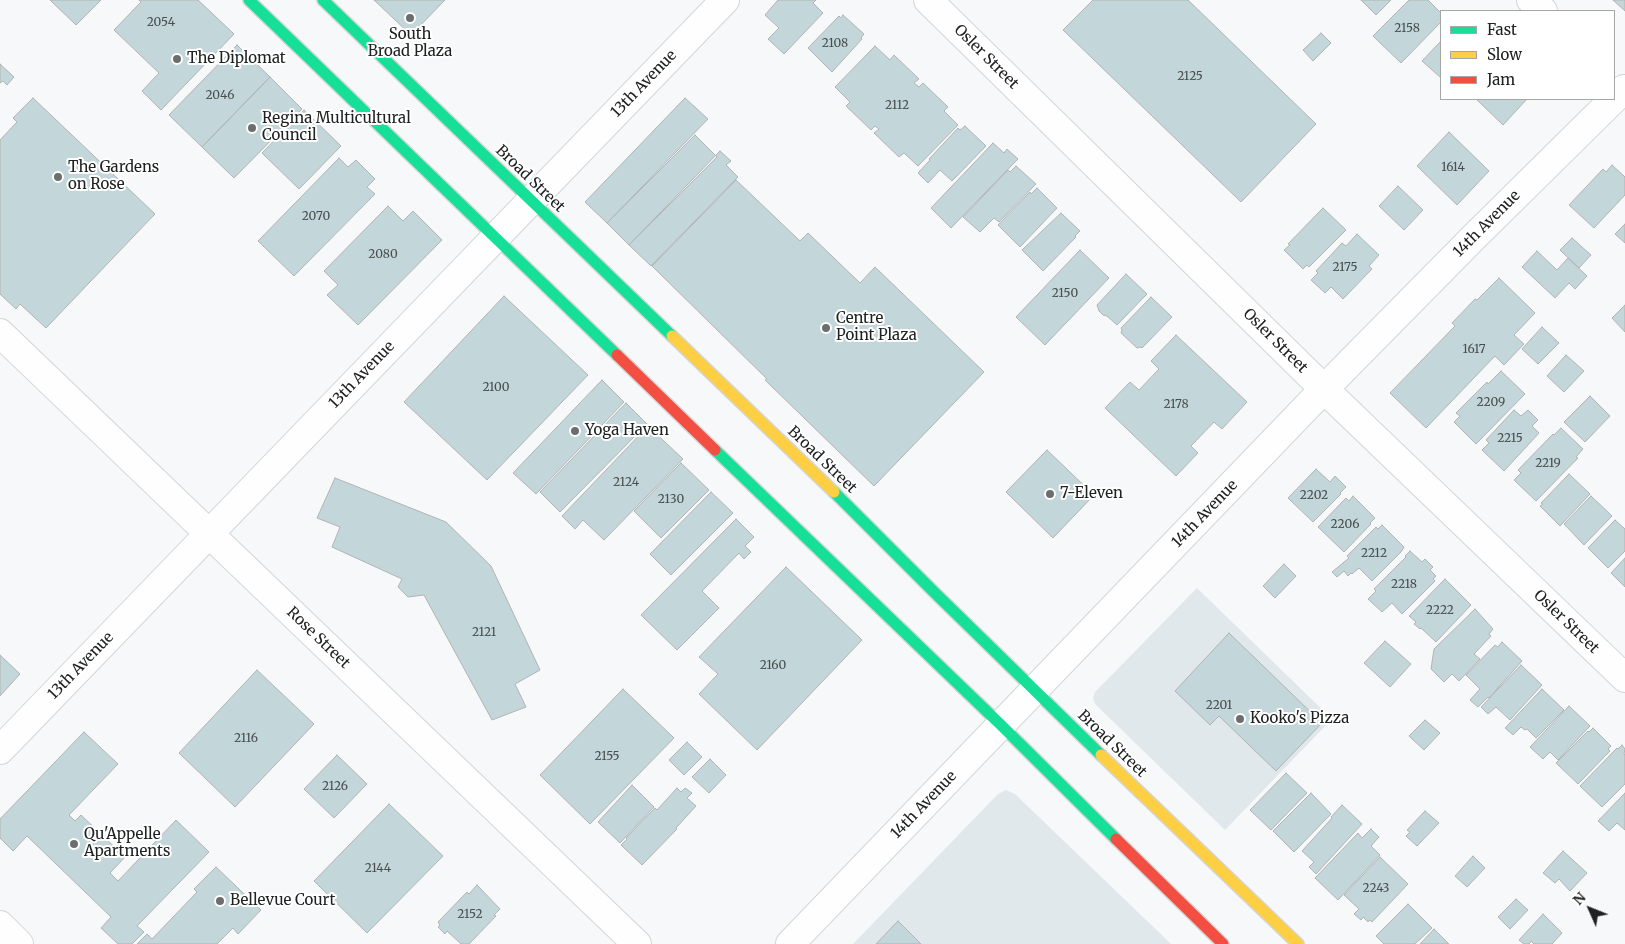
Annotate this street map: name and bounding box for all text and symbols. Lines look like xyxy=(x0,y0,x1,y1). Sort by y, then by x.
legend xyxy=(1440,10,1615,100)
marker: South Broad Plaza xyxy=(404,12,416,24)
house number: 2054 xyxy=(147,16,175,30)
text: Fast xyxy=(1487,20,1517,39)
street label: Osler Street xyxy=(950,21,1022,93)
house number: 2158 xyxy=(1394,22,1420,36)
place label: South Broad Plaza xyxy=(368,26,452,61)
house number: 2108 xyxy=(822,37,848,51)
text: Slow xyxy=(1487,45,1522,64)
street label: 13th Avenue xyxy=(607,47,681,121)
place label: The Diplomat xyxy=(187,50,286,68)
marker: The Diplomat xyxy=(171,53,183,65)
house number: 2125 xyxy=(1177,70,1203,84)
text: Jam xyxy=(1487,70,1515,89)
house number: 2046 xyxy=(205,89,235,103)
house number: 2112 xyxy=(885,99,909,113)
place label: Regina Multicultural Council xyxy=(262,110,411,145)
marker: Regina Multicultural Council xyxy=(246,122,258,134)
street label: Broad Street xyxy=(492,142,568,216)
place label: The Gardens on Rose xyxy=(68,159,159,194)
house number: 1614 xyxy=(1441,161,1465,175)
marker: The Gardens on Rose xyxy=(52,171,64,183)
street label: 14th Avenue xyxy=(1450,187,1524,261)
house number: 2070 xyxy=(302,210,330,224)
house number: 2080 xyxy=(368,248,398,262)
house number: 2175 xyxy=(1333,261,1357,275)
house number: 2150 xyxy=(1052,287,1078,301)
street label: Osler Street xyxy=(1239,305,1311,377)
place label: Centre Point Plaza xyxy=(836,310,917,345)
marker: Centre Point Plaza xyxy=(820,322,832,334)
street label: 13th Avenue xyxy=(325,338,399,412)
house number: 1617 xyxy=(1463,343,1485,357)
house number: 2100 xyxy=(482,381,510,395)
house number: 2209 xyxy=(1477,396,1505,410)
house number: 2178 xyxy=(1163,398,1189,412)
place label: Yoga Haven xyxy=(585,422,669,440)
street label: Broad Street xyxy=(784,423,860,497)
marker: Yoga Haven xyxy=(569,425,581,437)
house number: 2215 xyxy=(1497,432,1523,446)
house number: 2219 xyxy=(1535,457,1561,471)
house number: 2124 xyxy=(613,476,639,490)
street label: 14th Avenue xyxy=(1168,477,1242,551)
place label: 7-Eleven xyxy=(1060,485,1123,503)
marker: 7-Eleven xyxy=(1044,488,1056,500)
house number: 2202 xyxy=(1300,489,1328,503)
house number: 2130 xyxy=(658,493,684,507)
house number: 2206 xyxy=(1331,518,1359,532)
house number: 2212 xyxy=(1361,547,1387,561)
house number: 2218 xyxy=(1391,578,1417,592)
street label: Osler Street xyxy=(1530,586,1602,658)
street label: Rose Street xyxy=(283,603,353,673)
house number: 2222 xyxy=(1426,604,1454,618)
house number: 2121 xyxy=(472,626,496,640)
street label: 13th Avenue xyxy=(44,629,118,703)
house number: 2160 xyxy=(760,659,786,673)
house number: 2201 xyxy=(1206,699,1232,713)
street label: Broad Street xyxy=(1074,707,1150,781)
place label: Kooko's Pizza xyxy=(1250,710,1349,728)
marker: Kooko's Pizza xyxy=(1234,713,1246,725)
house number: 2116 xyxy=(234,732,258,746)
house number: 2155 xyxy=(594,750,620,764)
street label: 14th Avenue xyxy=(887,768,961,842)
house number: 2126 xyxy=(322,780,348,794)
place label: Qu'Appelle Apartments xyxy=(84,826,170,861)
marker: Qu'Appelle Apartments xyxy=(68,838,80,850)
house number: 2144 xyxy=(365,862,391,876)
house number: 2243 xyxy=(1363,882,1389,896)
north arrow xyxy=(1565,884,1615,934)
text: N xyxy=(1569,888,1590,909)
place label: Bellevue Court xyxy=(230,892,335,910)
marker: Bellevue Court xyxy=(214,895,226,907)
house number: 2152 xyxy=(457,908,483,922)

